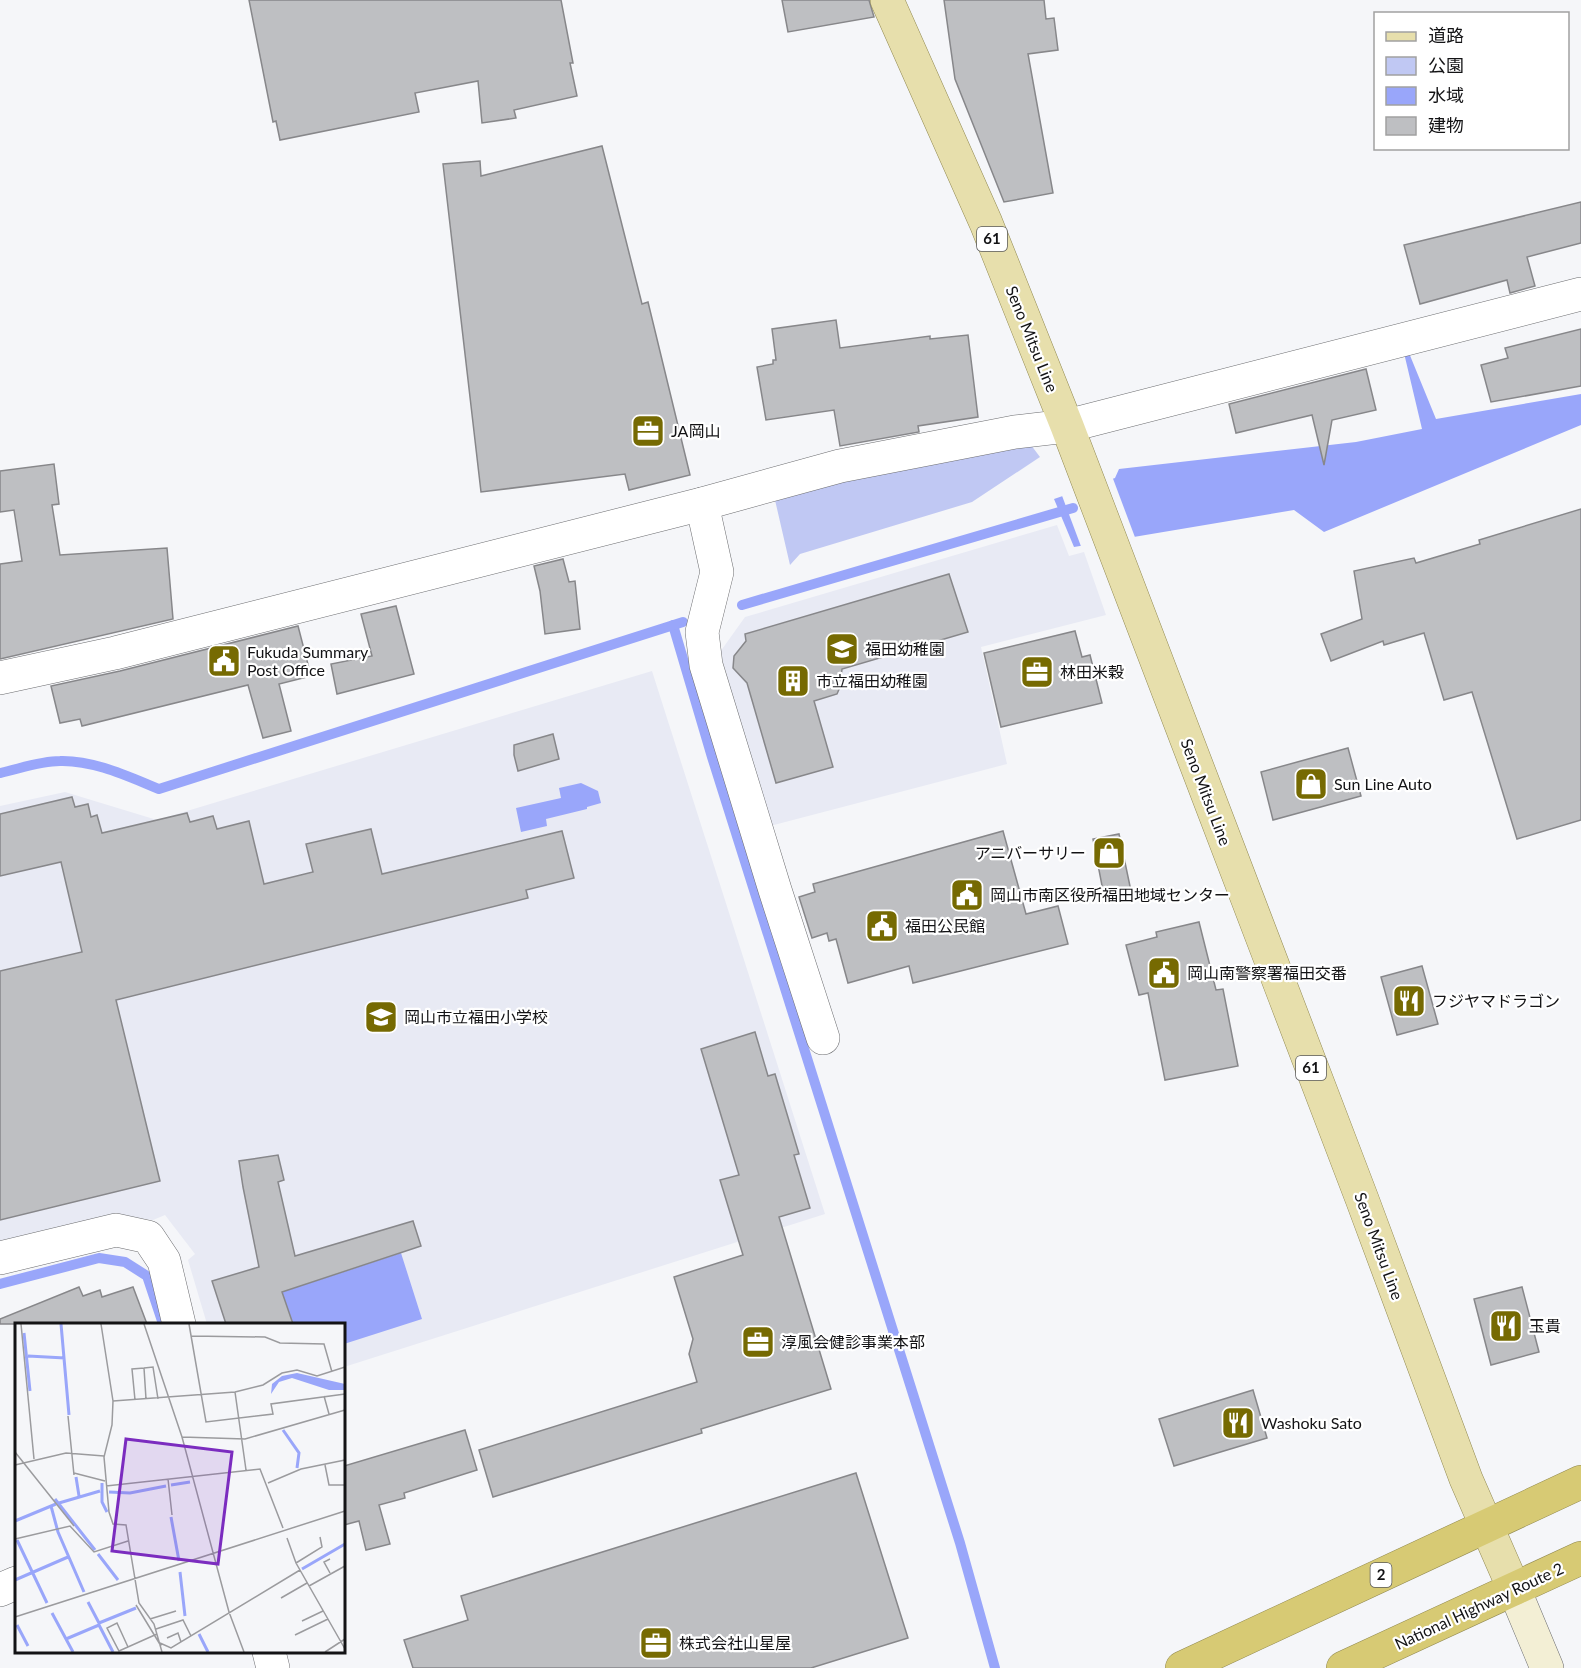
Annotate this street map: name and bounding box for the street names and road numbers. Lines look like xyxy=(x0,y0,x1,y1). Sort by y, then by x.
road number: 61 xyxy=(977,227,1007,251)
street label: Seno Mitsu Line xyxy=(1003,283,1062,395)
street label: Seno Mitsu Line xyxy=(1177,736,1236,848)
road number: 61 xyxy=(1296,1056,1326,1080)
street label: Seno Mitsu Line xyxy=(1351,1190,1408,1302)
street label: National Highway Route 2 xyxy=(1391,1558,1566,1653)
road number: 2 xyxy=(1370,1563,1392,1587)

